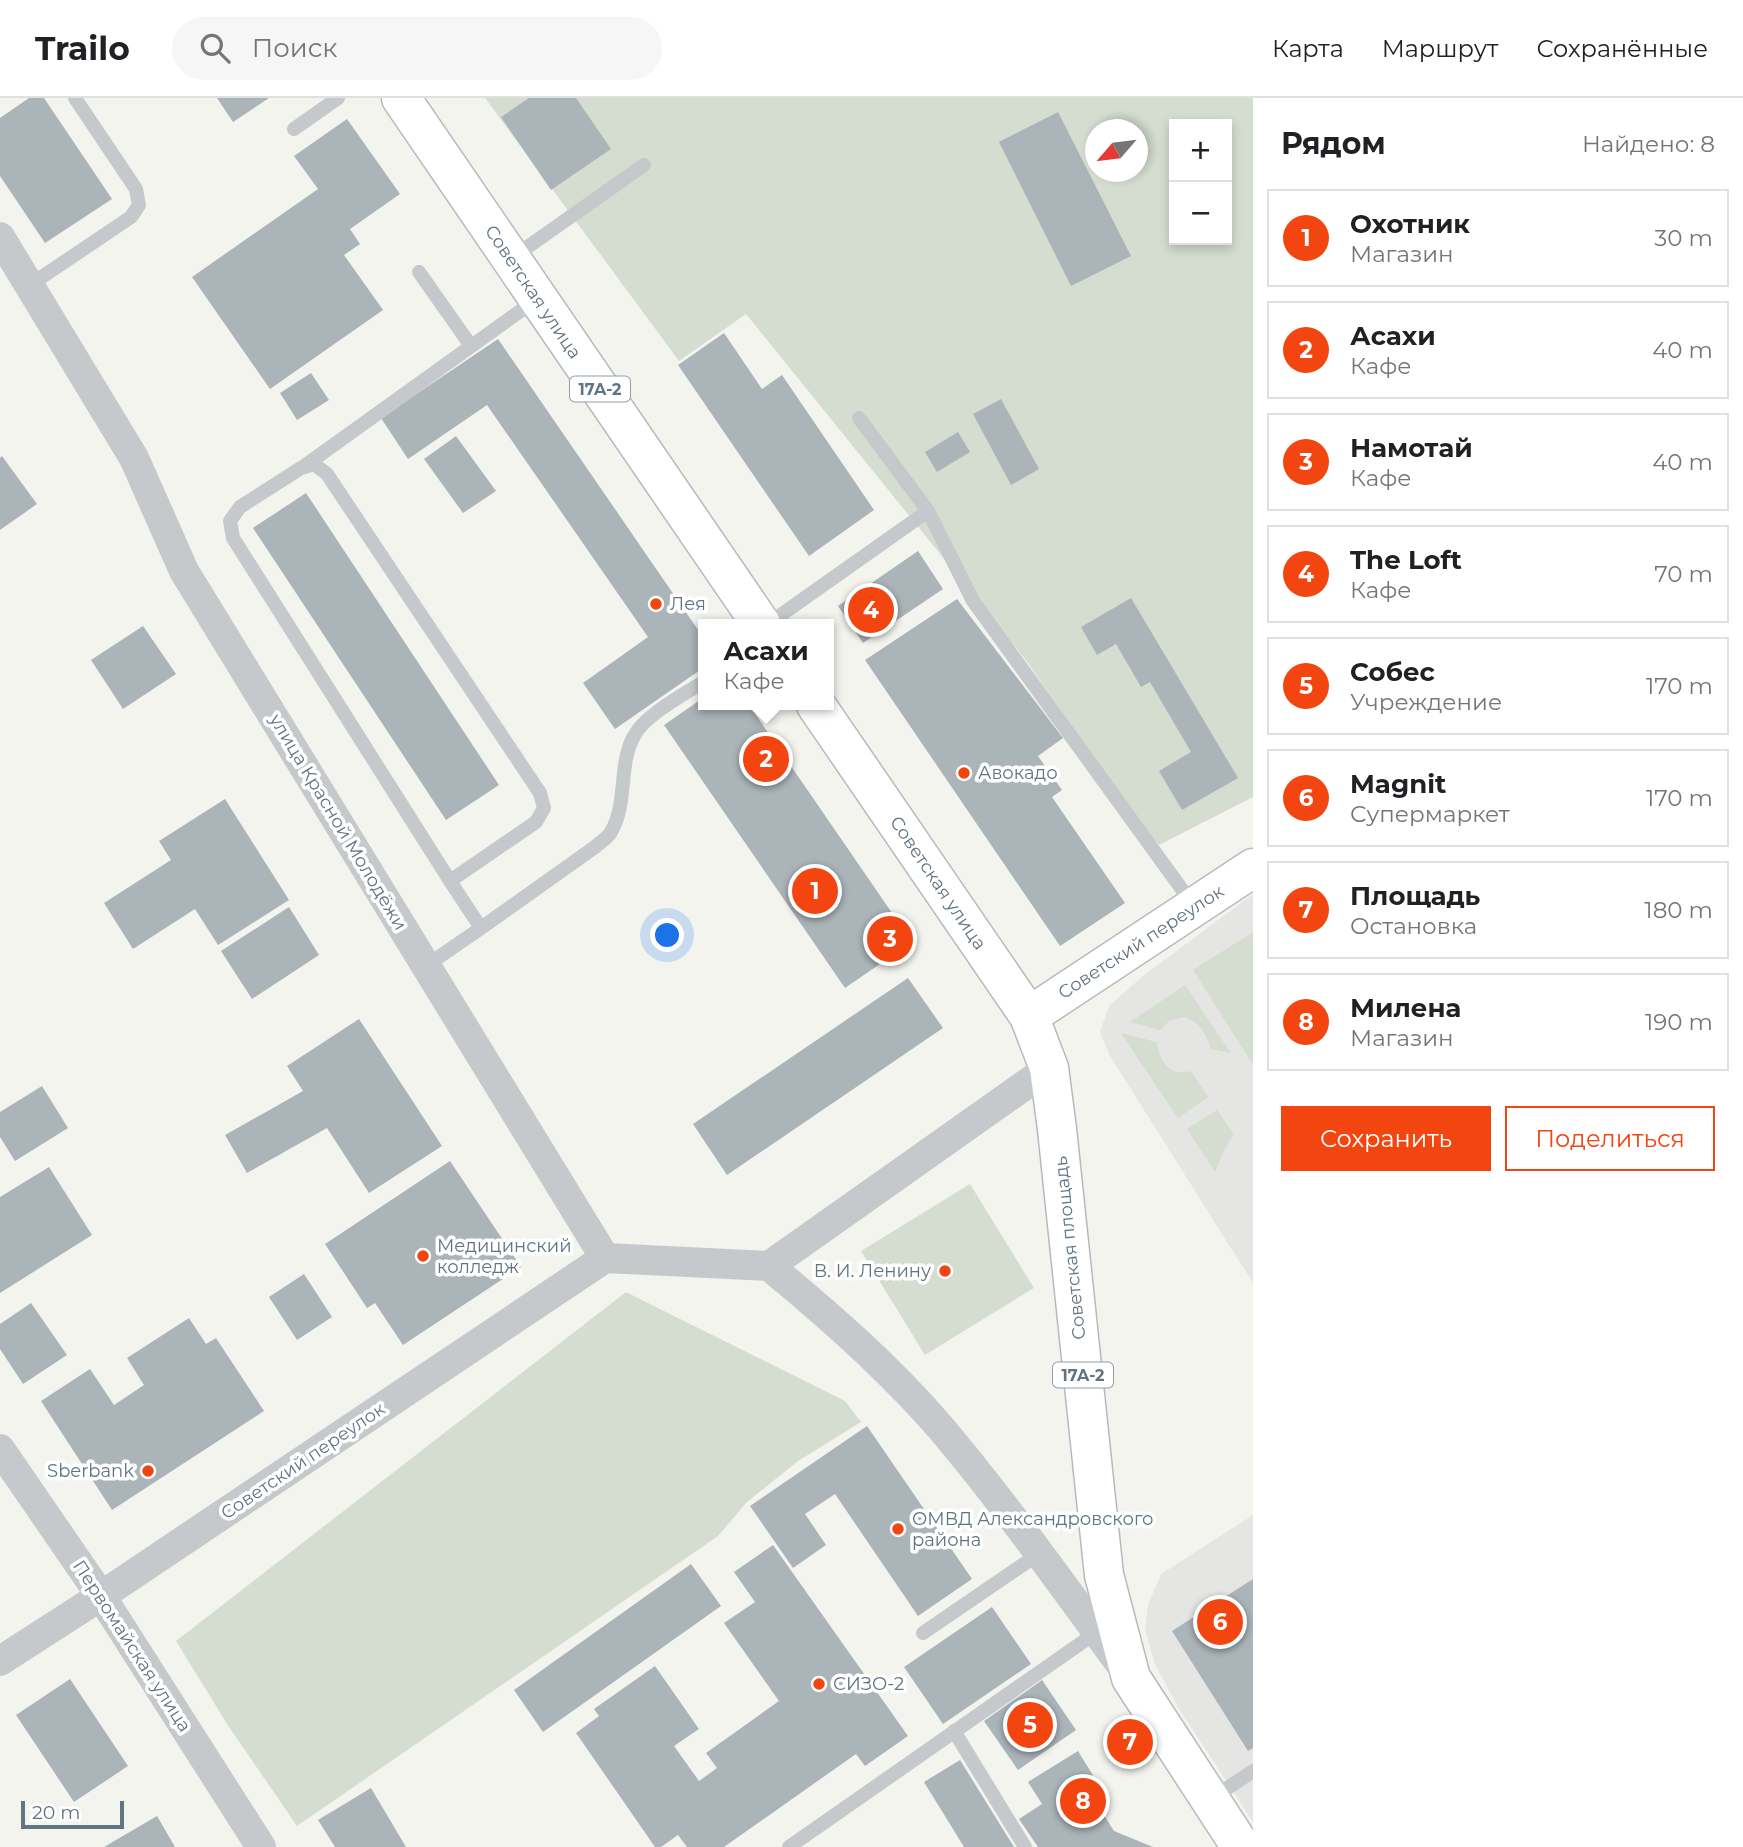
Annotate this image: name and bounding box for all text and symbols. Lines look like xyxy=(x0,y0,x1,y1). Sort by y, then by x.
search box xyxy=(172,17,662,80)
text: Trailo xyxy=(35,28,130,68)
icon: search xyxy=(196,29,234,67)
text: Поиск xyxy=(252,32,337,64)
text: Карта xyxy=(1272,34,1344,63)
text: Маршрут xyxy=(1382,34,1498,63)
text: Сохранённые xyxy=(1536,34,1708,63)
north arrow xyxy=(1085,119,1148,182)
map controls xyxy=(1169,119,1232,245)
button: + xyxy=(1169,119,1232,182)
text: Рядом xyxy=(1281,125,1386,162)
text: Найдено: 8 xyxy=(1582,130,1715,158)
button: − xyxy=(1169,182,1232,245)
text: Охотник xyxy=(1350,208,1470,240)
street label: Советская улица xyxy=(480,221,586,363)
text: 1 xyxy=(1301,224,1311,252)
text: 30 m xyxy=(1654,224,1713,252)
text: Магазин xyxy=(1350,240,1454,268)
text: Асахи xyxy=(1350,320,1436,352)
text: 2 xyxy=(1299,336,1313,364)
text: 40 m xyxy=(1652,336,1713,364)
text: Кафе xyxy=(1350,352,1411,380)
road number: 17А-2 xyxy=(570,376,630,402)
text: Намотай xyxy=(1350,432,1473,464)
text: 3 xyxy=(1299,448,1313,476)
text: 40 m xyxy=(1652,448,1713,476)
text: Кафе xyxy=(1350,464,1411,492)
text: The Loft xyxy=(1350,544,1462,576)
text: 4 xyxy=(1298,560,1314,588)
text: 70 m xyxy=(1654,560,1713,588)
text: Кафе xyxy=(1350,576,1411,604)
pin: 4 xyxy=(848,584,894,636)
place label: Лея xyxy=(670,593,706,615)
marker: Лея xyxy=(648,596,664,612)
popup xyxy=(698,619,834,710)
text: Асахи xyxy=(723,635,809,667)
text: Собес xyxy=(1350,656,1435,688)
text: Кафе xyxy=(723,667,785,695)
text: 5 xyxy=(1299,672,1313,700)
text: 170 m xyxy=(1646,672,1713,700)
text: Учреждение xyxy=(1350,688,1502,716)
street label: улица Красной Молодёжи xyxy=(264,709,411,934)
pin: 2 xyxy=(743,733,789,785)
place label: Авокадо xyxy=(978,762,1058,784)
marker: Авокадо xyxy=(956,765,972,781)
text: Magnit xyxy=(1350,768,1446,800)
text: 6 xyxy=(1299,784,1313,812)
text: 170 m xyxy=(1646,784,1713,812)
text: Супермаркет xyxy=(1350,800,1510,828)
street label: Советская улица xyxy=(885,812,991,954)
pin: 1 xyxy=(792,865,838,917)
street label: Советский переулок xyxy=(1054,880,1228,1004)
text: Площадь xyxy=(1350,880,1480,912)
text: 7 xyxy=(1299,896,1313,924)
text: 180 m xyxy=(1644,896,1713,924)
text: Остановка xyxy=(1350,912,1477,940)
pin: 3 xyxy=(867,913,913,965)
your location xyxy=(650,918,684,952)
text: Милена xyxy=(1350,992,1461,1024)
text: 8 xyxy=(1298,1008,1314,1036)
text: 190 m xyxy=(1645,1008,1713,1036)
text: Магазин xyxy=(1350,1024,1454,1052)
button: Сохранить xyxy=(1281,1106,1491,1171)
button: Поделиться xyxy=(1505,1106,1715,1171)
street label: Советская площадь xyxy=(1049,1155,1091,1341)
place label: Медицинский колледж xyxy=(437,1235,572,1278)
marker: Медицинский колледж xyxy=(415,1248,431,1264)
place label: В. И. Ленину xyxy=(814,1260,931,1282)
marker: В. И. Ленину xyxy=(937,1263,953,1279)
road number: 17А-2 xyxy=(1053,1362,1113,1387)
street label: Советский переулок xyxy=(217,1398,390,1524)
place label: Sberbank xyxy=(47,1460,134,1482)
marker: Sberbank xyxy=(140,1463,156,1479)
place label: ОМВД Александровского района xyxy=(912,1508,1154,1551)
marker: ОМВД Александровского района xyxy=(890,1521,906,1537)
street label: Первомайская улица xyxy=(68,1556,196,1736)
pin: 6 xyxy=(1197,1596,1243,1648)
place label: СИЗО-2 xyxy=(833,1673,904,1695)
marker: СИЗО-2 xyxy=(811,1676,827,1692)
pin: 5 xyxy=(1007,1699,1053,1751)
pin: 7 xyxy=(1107,1716,1153,1768)
pin: 8 xyxy=(1060,1775,1106,1827)
scale bar xyxy=(21,1798,124,1830)
text: 20 m xyxy=(32,1801,80,1824)

